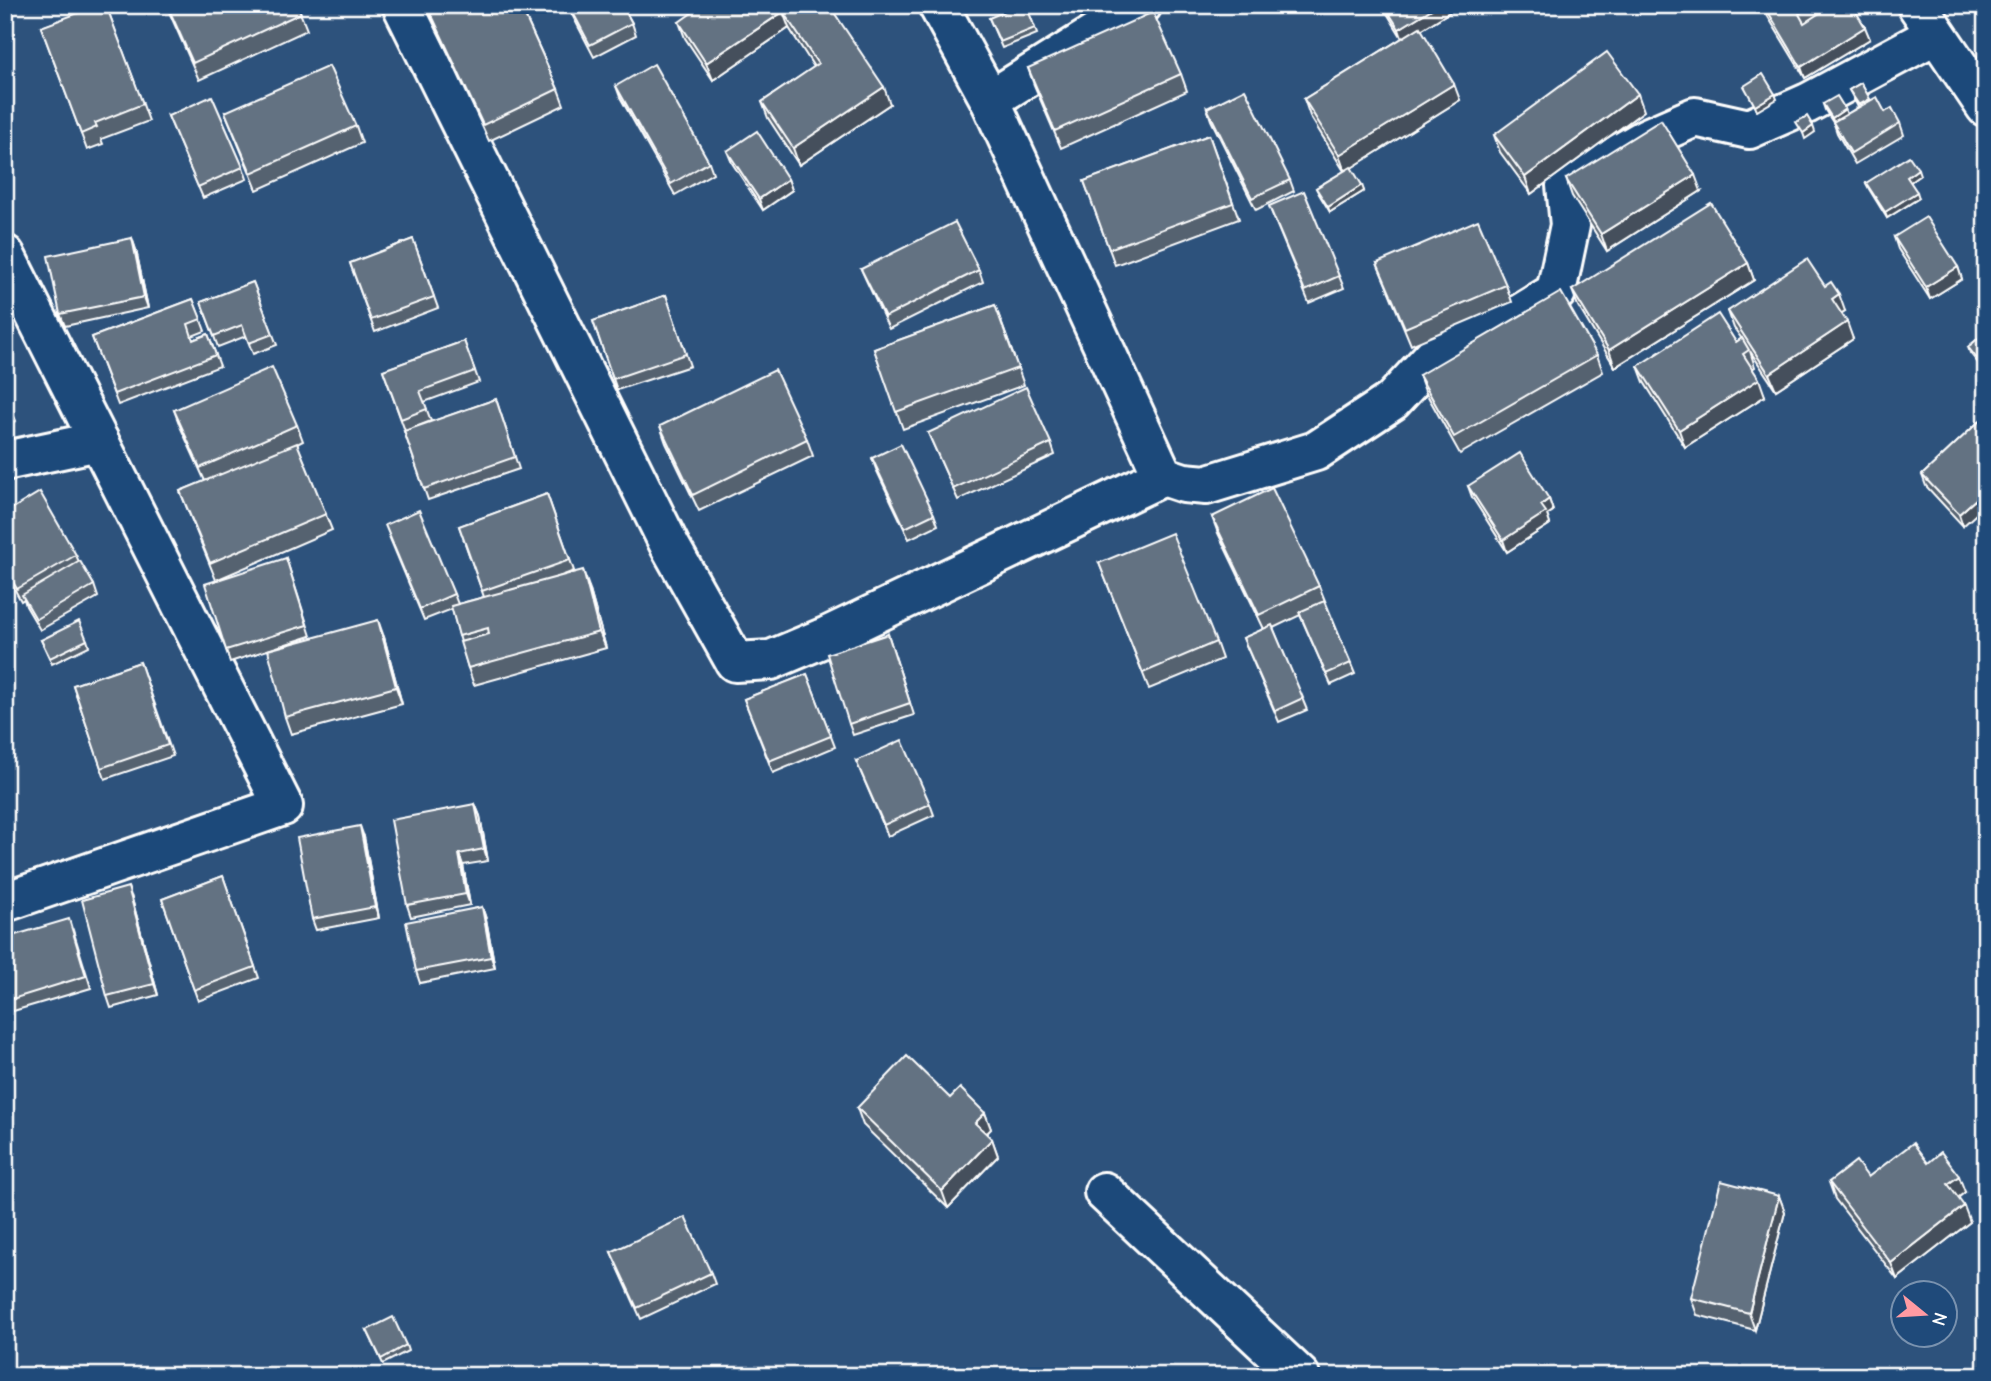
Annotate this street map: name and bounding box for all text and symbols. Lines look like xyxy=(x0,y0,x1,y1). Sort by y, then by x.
north arrow xyxy=(1890,1280,1960,1350)
text: N xyxy=(1927,1310,1952,1328)

